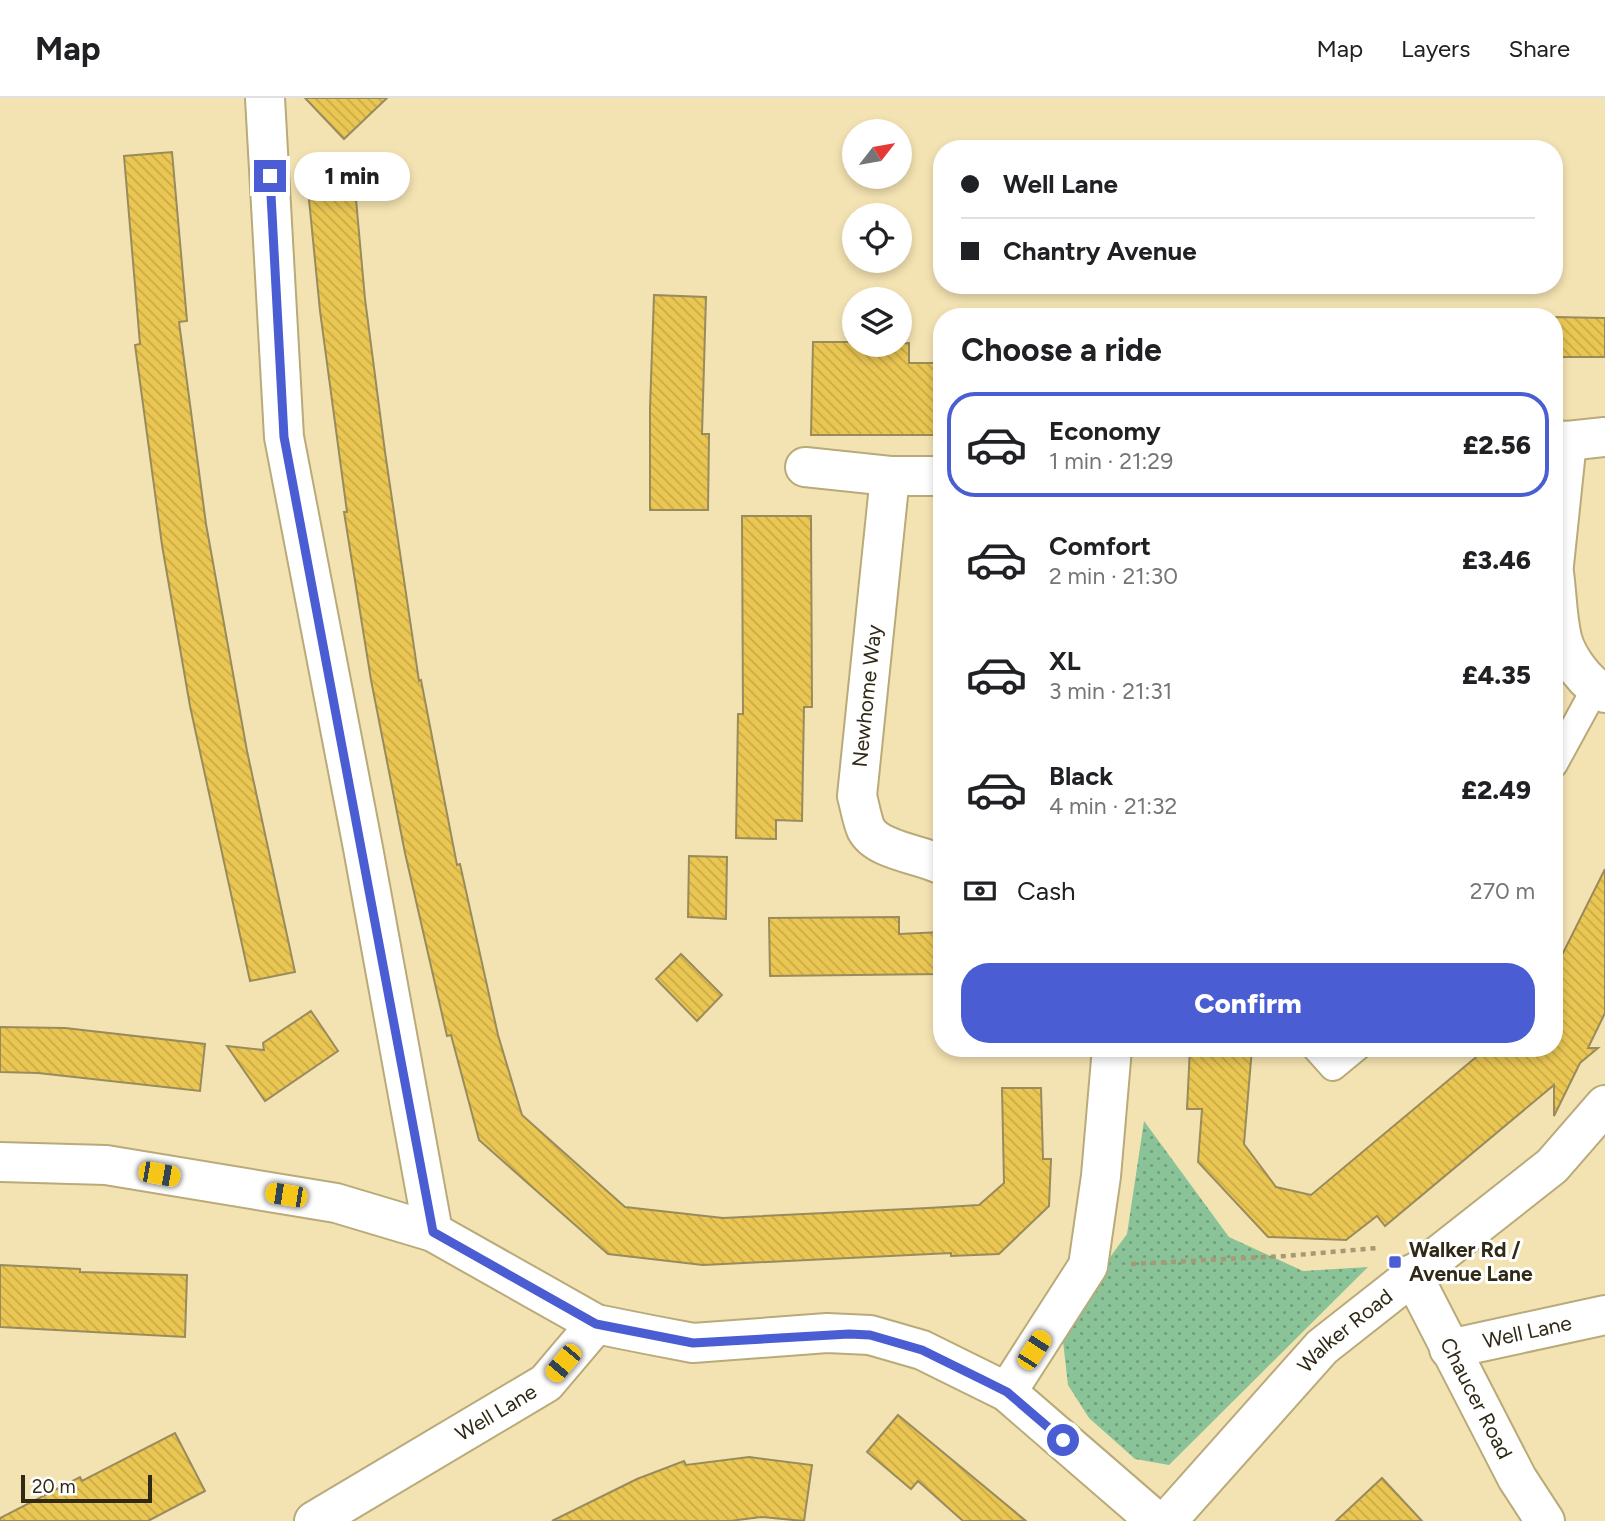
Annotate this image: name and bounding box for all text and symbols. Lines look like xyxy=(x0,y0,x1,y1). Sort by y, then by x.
text: Map xyxy=(35,29,101,68)
text: Map xyxy=(1316,34,1363,63)
text: Layers xyxy=(1401,34,1470,63)
text: Share xyxy=(1508,34,1570,63)
north arrow xyxy=(842,119,912,189)
map controls xyxy=(842,119,912,357)
callout: 1 min xyxy=(294,152,410,200)
route end xyxy=(254,160,286,192)
text: 1 min xyxy=(325,162,379,190)
text: Well Lane xyxy=(1003,168,1118,200)
button: locate xyxy=(842,203,912,273)
text: Chantry Avenue xyxy=(1003,235,1197,267)
button: layers xyxy=(842,287,912,357)
text: Choose a ride xyxy=(961,331,1162,369)
icon: car xyxy=(965,413,1028,476)
text: Economy xyxy=(1049,415,1161,447)
text: £2.56 xyxy=(1463,429,1531,461)
text: 1 min · 21:29 xyxy=(1049,447,1173,475)
icon: car xyxy=(965,528,1028,591)
text: Comfort xyxy=(1049,530,1151,562)
text: £3.46 xyxy=(1462,544,1531,576)
text: 2 min · 21:30 xyxy=(1049,562,1178,590)
street label: Newhome Way xyxy=(847,623,886,768)
icon: car xyxy=(965,643,1028,706)
text: XL xyxy=(1049,645,1081,677)
text: £4.35 xyxy=(1462,659,1531,691)
text: 3 min · 21:31 xyxy=(1049,677,1172,705)
icon: car xyxy=(965,758,1028,821)
text: Black xyxy=(1049,760,1113,792)
text: £2.49 xyxy=(1461,774,1531,806)
text: 4 min · 21:32 xyxy=(1049,792,1177,820)
icon: cash xyxy=(961,872,999,910)
text: Cash xyxy=(1017,875,1076,907)
text: 270 m xyxy=(1470,877,1535,905)
button: Confirm xyxy=(961,963,1535,1043)
car xyxy=(137,1160,182,1188)
car xyxy=(264,1181,309,1209)
place label: Walker Rd / Avenue Lane xyxy=(1409,1237,1533,1286)
marker: Walker Rd / Avenue Lane xyxy=(1387,1254,1403,1270)
street label: Walker Road xyxy=(1292,1283,1397,1378)
street label: Well Lane xyxy=(1480,1310,1574,1353)
car xyxy=(1014,1327,1055,1373)
street label: Chaucer Road xyxy=(1435,1333,1518,1463)
car xyxy=(542,1340,585,1386)
street label: Well Lane xyxy=(451,1378,541,1446)
route start xyxy=(1047,1424,1079,1456)
scale bar xyxy=(21,1472,152,1504)
text: 20 m xyxy=(32,1475,76,1498)

